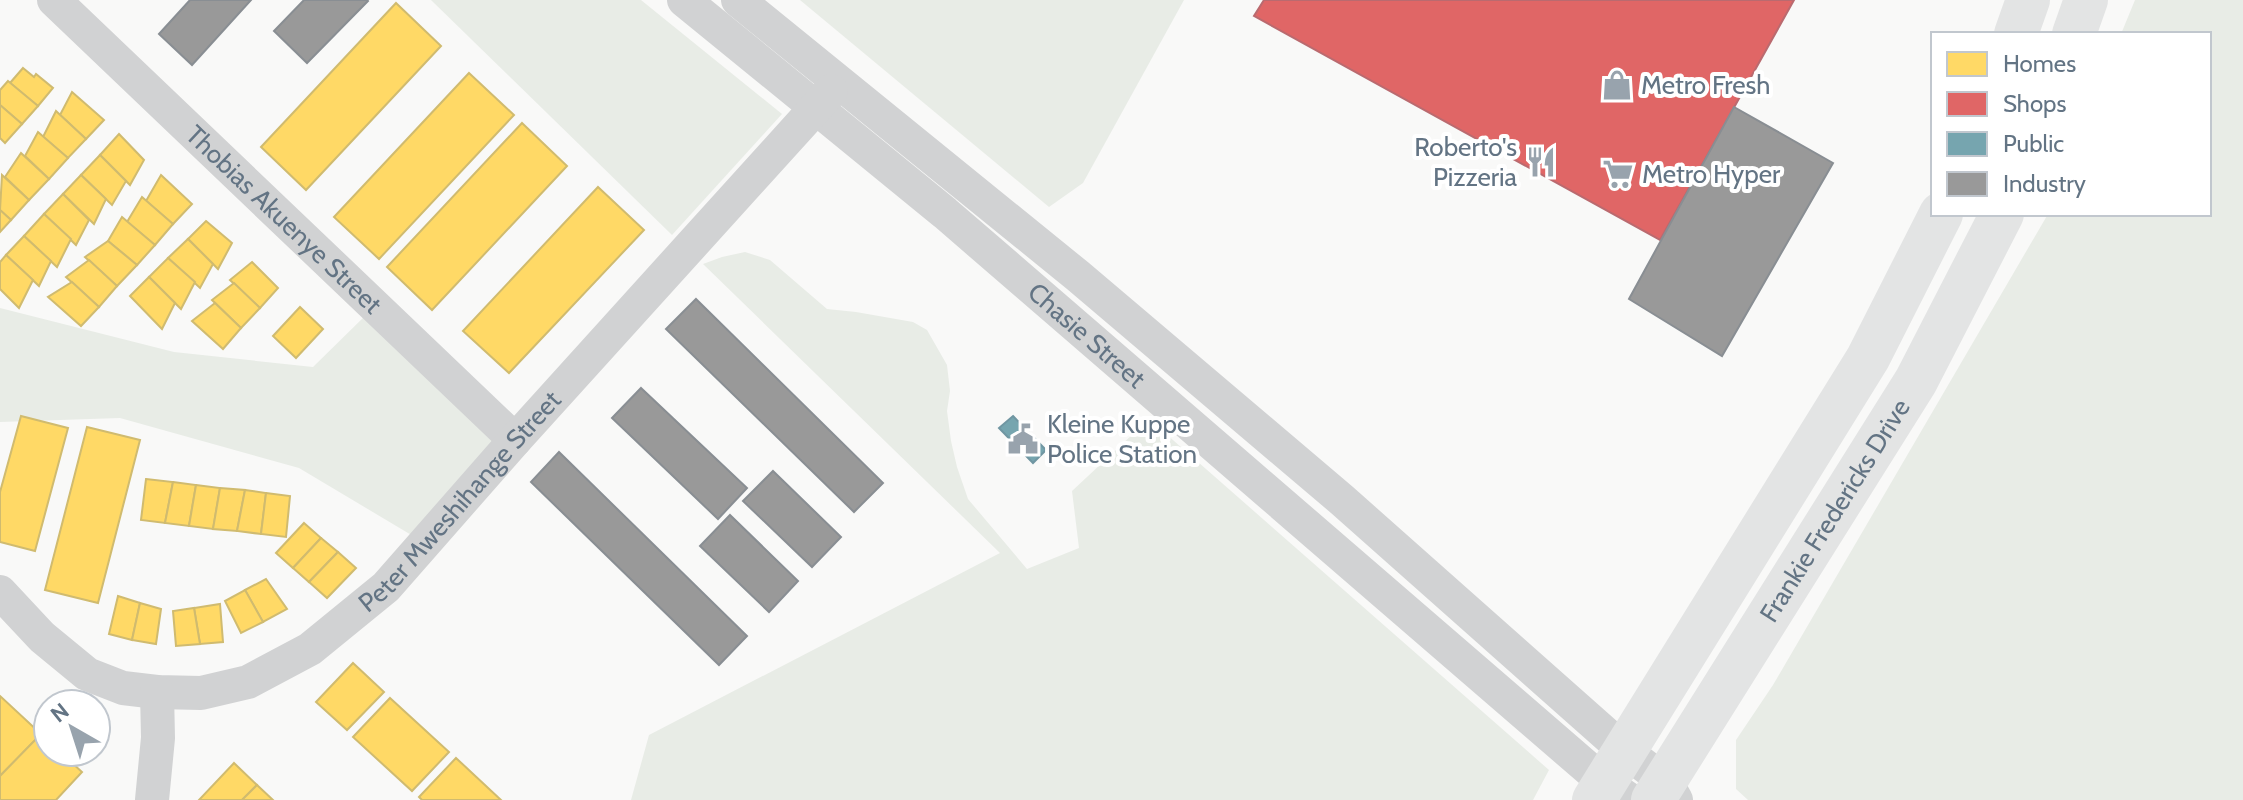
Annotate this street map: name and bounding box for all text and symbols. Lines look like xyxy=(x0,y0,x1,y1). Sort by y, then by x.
legend xyxy=(1931,32,2211,216)
text: Homes xyxy=(2003,49,2076,78)
shop icon: Metro Fresh xyxy=(1600,68,1634,102)
place label: Metro Fresh xyxy=(1641,69,1770,101)
text: Shops xyxy=(2003,89,2066,118)
street label: Thobias Akuenye Street xyxy=(179,119,389,321)
text: Public xyxy=(2003,129,2064,158)
place label: Roberto's Pizzeria xyxy=(1414,131,1518,193)
restaurant icon: Roberto's Pizzeria xyxy=(1524,145,1558,179)
supermarket icon: Metro Hyper xyxy=(1601,157,1635,191)
place label: Metro Hyper xyxy=(1642,158,1781,190)
text: Industry xyxy=(2003,169,2086,198)
street label: Chasie Street xyxy=(1021,276,1152,395)
street label: Peter Mweshihange Street xyxy=(352,384,568,619)
street label: Frankie Fredericks Drive xyxy=(1753,393,1917,628)
place label: Kleine Kuppe Police Station xyxy=(1047,408,1197,470)
public building icon: Kleine Kuppe Police Station xyxy=(1006,422,1040,456)
north arrow xyxy=(32,688,112,768)
text: N xyxy=(45,697,74,728)

